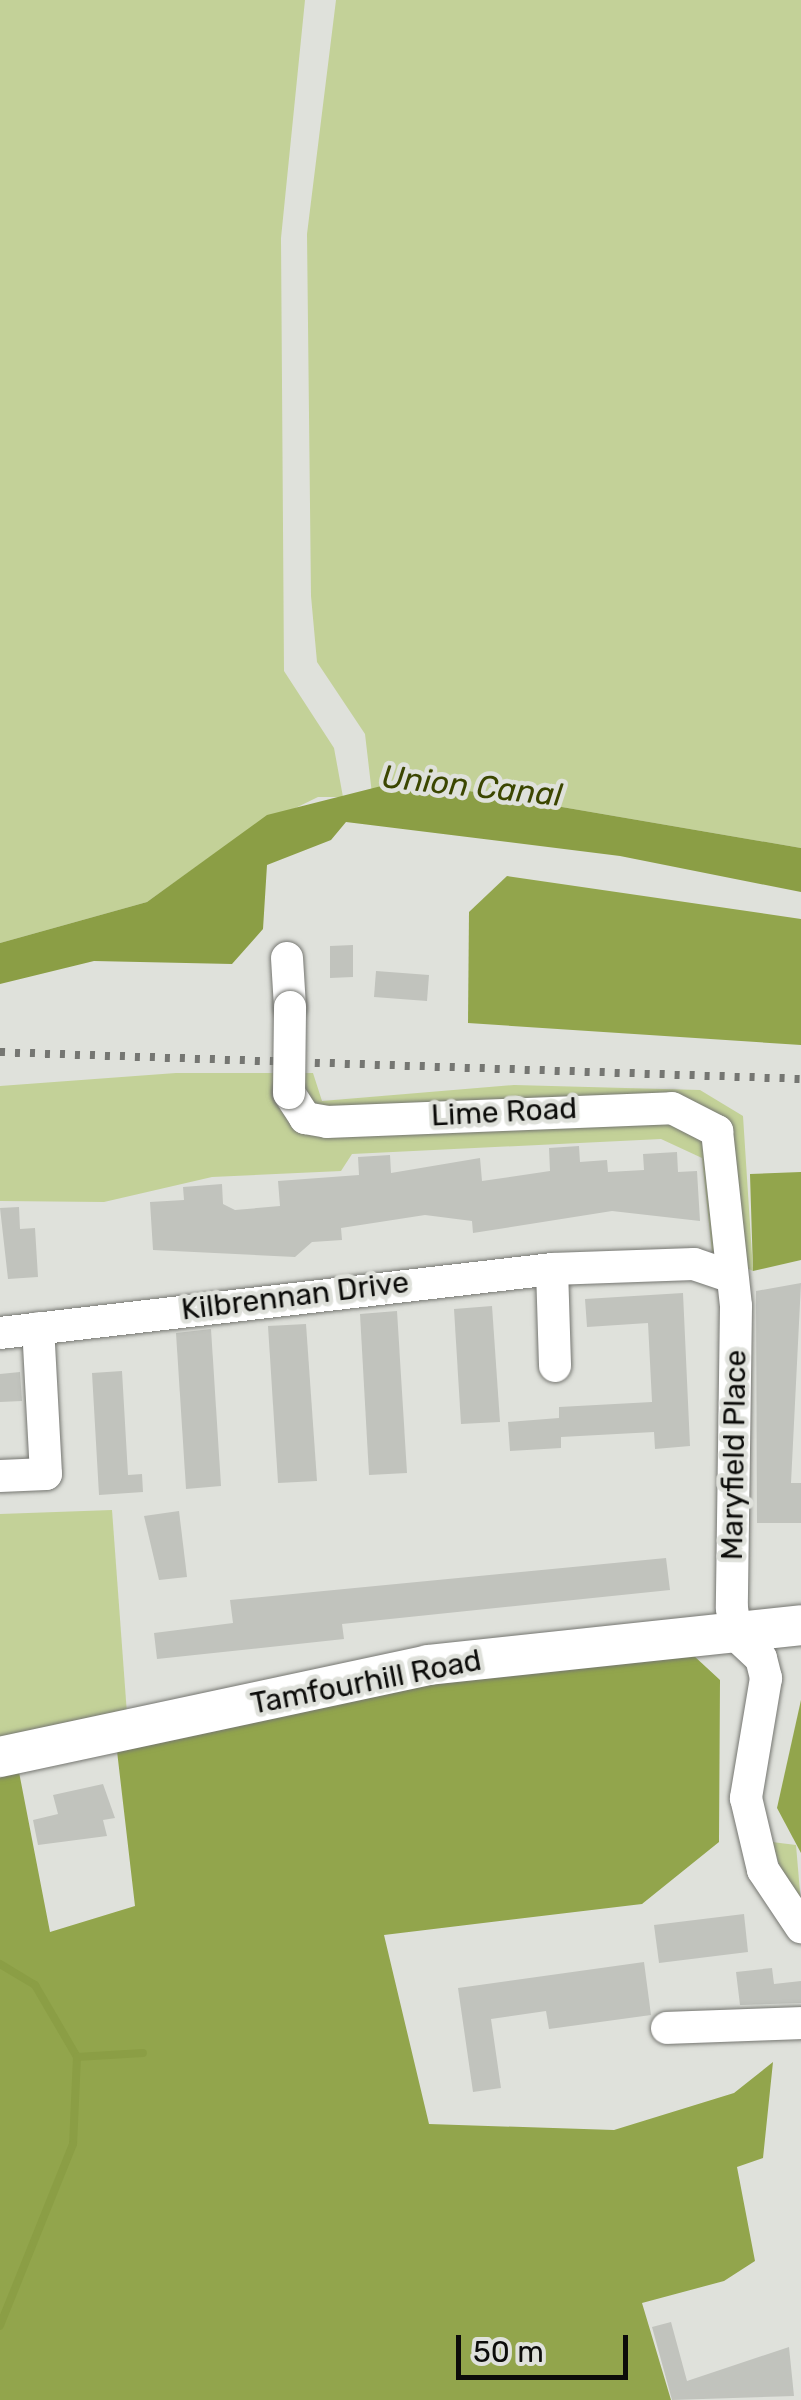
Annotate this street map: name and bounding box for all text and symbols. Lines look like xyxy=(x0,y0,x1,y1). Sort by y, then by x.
water label: Union Canal xyxy=(380,757,564,815)
street label: Lime Road xyxy=(430,1090,578,1134)
street label: Kilbrennan Drive xyxy=(179,1264,411,1328)
street label: Maryfield Place xyxy=(714,1349,754,1561)
street label: Tamfourhill Road xyxy=(248,1642,484,1722)
scale bar xyxy=(461,2315,634,2377)
text: 50 m xyxy=(473,2334,544,2370)

